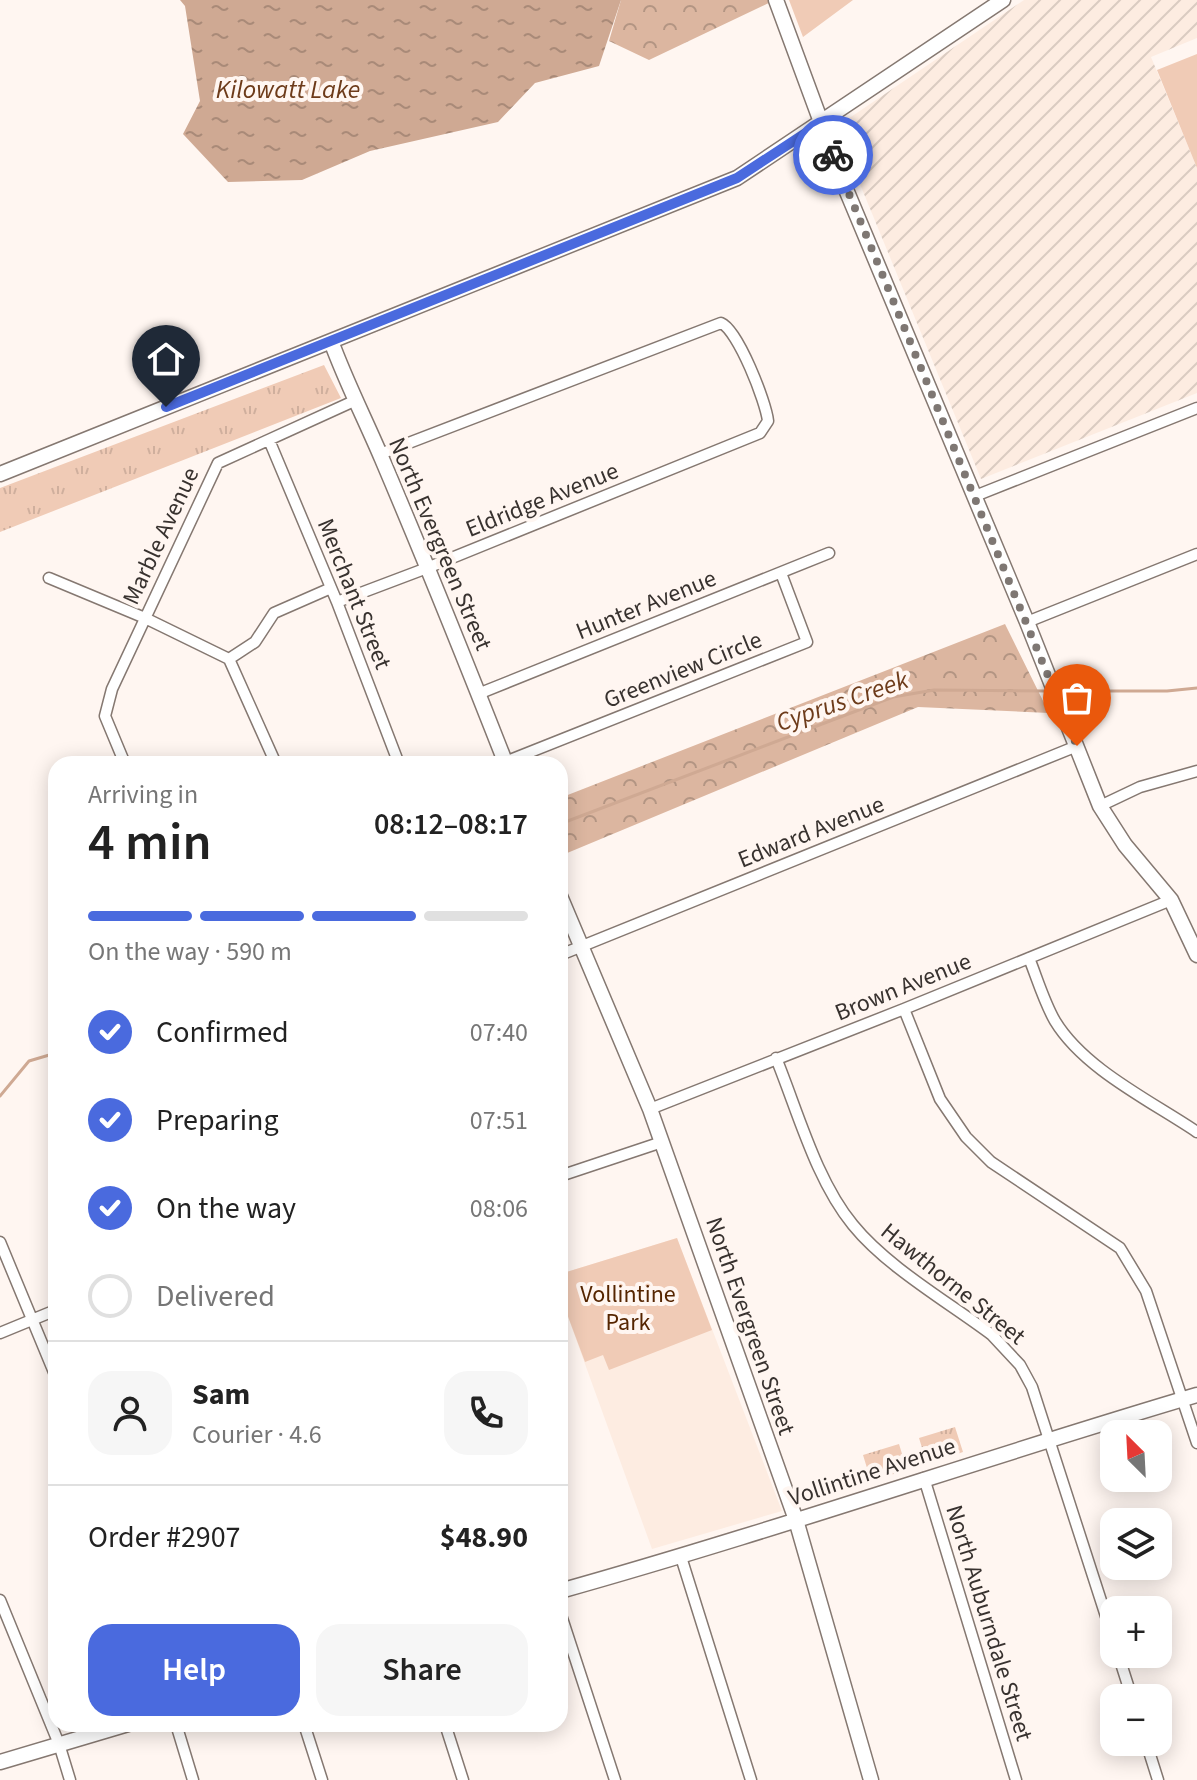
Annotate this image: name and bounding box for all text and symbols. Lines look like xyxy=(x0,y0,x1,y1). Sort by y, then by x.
water label: Kilowatt Lake xyxy=(216,71,360,108)
courier xyxy=(793,115,873,195)
icon: bike xyxy=(811,133,855,177)
pin xyxy=(132,325,200,407)
icon: home xyxy=(144,337,188,381)
street label: North Evergreen Street xyxy=(379,432,501,656)
street label: Eldridge Avenue xyxy=(460,453,624,547)
street label: Marble Avenue xyxy=(114,462,208,610)
street label: Merchant Street xyxy=(308,513,400,675)
street label: Hunter Avenue xyxy=(571,561,721,649)
street label: Greenview Circle xyxy=(599,622,767,718)
water label: Cyprus Creek xyxy=(771,661,914,741)
pin xyxy=(1043,664,1111,746)
icon: bag xyxy=(1055,676,1099,720)
text: Arriving in xyxy=(88,776,198,813)
street label: Edward Avenue xyxy=(733,787,889,877)
text: 08:12–08:17 xyxy=(374,803,528,846)
text: 4 min xyxy=(88,806,212,880)
text: On the way · 590 m xyxy=(88,933,292,970)
street label: Brown Avenue xyxy=(830,944,976,1030)
icon: check xyxy=(88,1010,132,1054)
text: Confirmed xyxy=(156,1011,289,1054)
text: 07:40 xyxy=(470,1014,528,1051)
icon: check xyxy=(88,1098,132,1142)
text: Preparing xyxy=(156,1099,279,1142)
text: 07:51 xyxy=(470,1102,528,1139)
icon: check xyxy=(88,1186,132,1230)
text: On the way xyxy=(156,1187,296,1230)
text: 08:06 xyxy=(470,1190,528,1227)
street label: North Evergreen Street xyxy=(696,1212,804,1440)
street label: Hawthorne Street xyxy=(873,1215,1033,1353)
text: Delivered xyxy=(156,1275,275,1318)
park label: Vollintine Park xyxy=(580,1277,676,1340)
button: person xyxy=(88,1371,172,1455)
button: phone xyxy=(444,1371,528,1455)
text: Sam xyxy=(192,1373,250,1416)
text: Courier · 4.6 xyxy=(192,1416,322,1453)
north arrow xyxy=(1100,1420,1172,1492)
map controls xyxy=(1100,1420,1172,1756)
street label: Vollintine Avenue xyxy=(784,1428,960,1516)
street label: North Auburndale Street xyxy=(936,1501,1042,1745)
button: layers xyxy=(1100,1508,1172,1580)
text: Order #2907 xyxy=(88,1516,241,1559)
text: $48.90 xyxy=(440,1516,528,1559)
button: + xyxy=(1100,1596,1172,1668)
button: Help xyxy=(88,1624,300,1716)
button: Share xyxy=(316,1624,528,1716)
button: − xyxy=(1100,1684,1172,1756)

